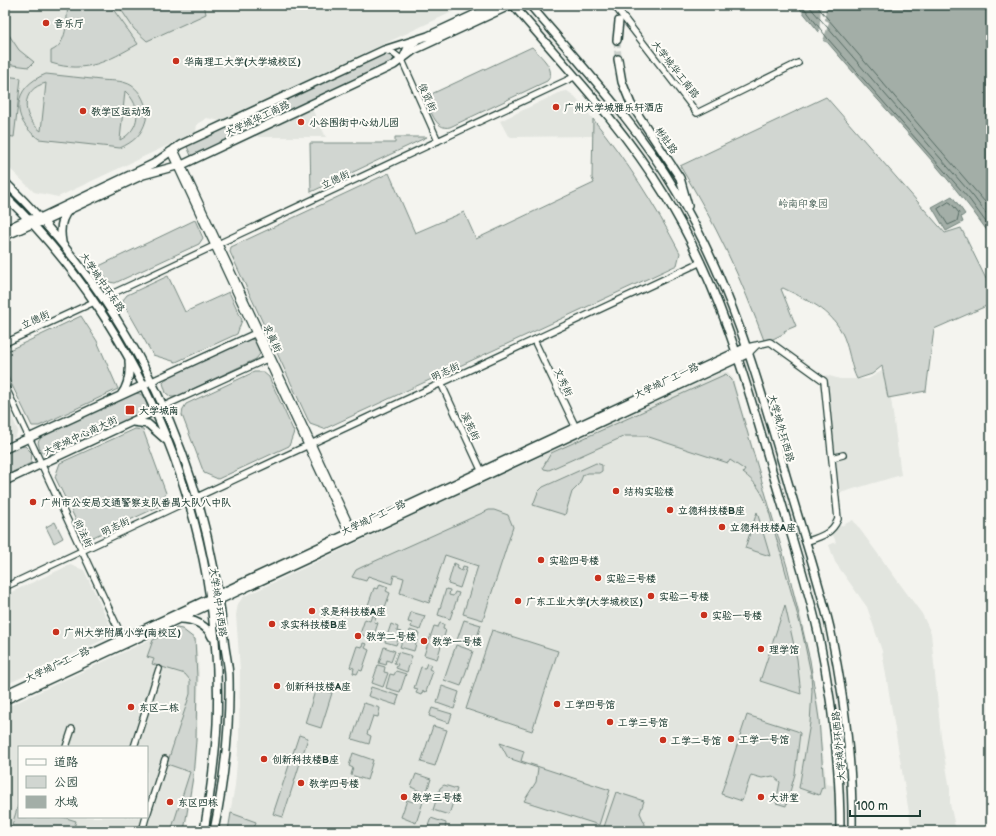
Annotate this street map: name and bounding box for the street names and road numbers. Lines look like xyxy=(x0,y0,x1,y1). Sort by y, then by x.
street label: 大学城华工南路 xyxy=(649,38,701,101)
street label: 俊贤街 xyxy=(416,81,439,114)
street label: 大学城华工南路 xyxy=(223,99,292,139)
street label: 彬社路 xyxy=(653,125,680,156)
street label: 立德街 xyxy=(319,168,352,192)
street label: 大学城中环东路 xyxy=(77,250,127,315)
street label: 立德街 xyxy=(19,308,52,332)
street label: 求真街 xyxy=(260,322,284,355)
street label: 明志街 xyxy=(429,360,462,384)
street label: 大学城广工一路 xyxy=(632,361,701,401)
street label: 文秀街 xyxy=(551,366,575,399)
street label: 大学城外环西路 xyxy=(766,393,796,464)
street label: 溪苑街 xyxy=(458,410,482,443)
street label: 大学城中心南大街 xyxy=(42,414,119,458)
street label: 大学城广工一路 xyxy=(339,498,408,538)
street label: 明志街 xyxy=(99,515,132,539)
street label: 尚法街 xyxy=(71,517,95,550)
street label: 大学城中环西路 xyxy=(207,567,229,638)
street label: 大学城广工一路 xyxy=(23,645,92,685)
street label: 大学城外环西路 xyxy=(830,711,848,781)

